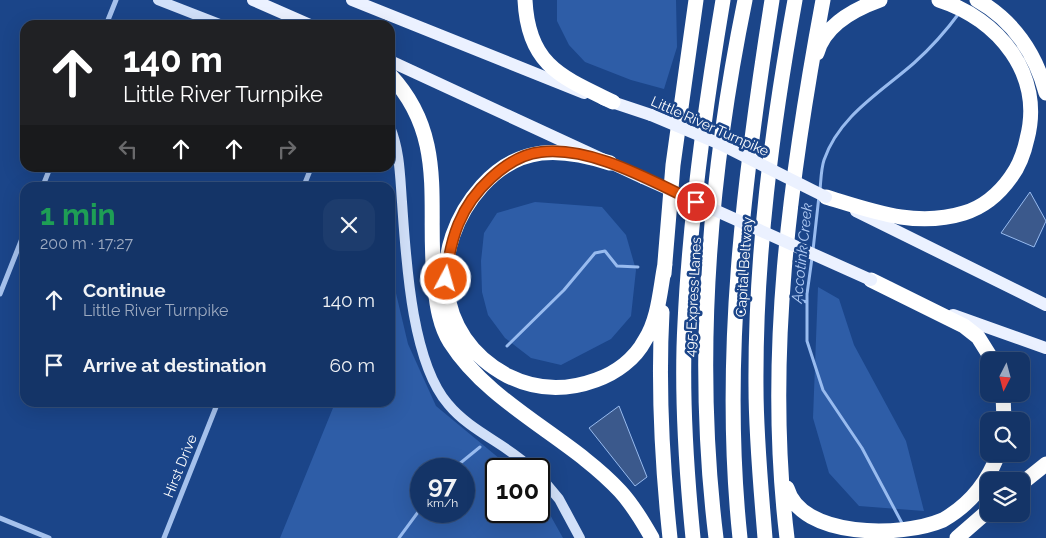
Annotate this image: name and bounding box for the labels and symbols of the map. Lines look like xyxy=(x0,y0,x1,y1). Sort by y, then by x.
street label: Little River Turnpike xyxy=(649,93,771,159)
pin xyxy=(675,181,717,223)
water label: Accotink Creek xyxy=(788,202,816,305)
street label: Capital Beltway xyxy=(733,216,756,318)
street label: 495 Express Lanes xyxy=(682,236,704,357)
position arrow xyxy=(419,252,471,304)
north arrow xyxy=(980,352,1030,402)
street label: Hirst Drive xyxy=(160,432,200,500)
speed limit sign: 100 xyxy=(485,458,550,523)

